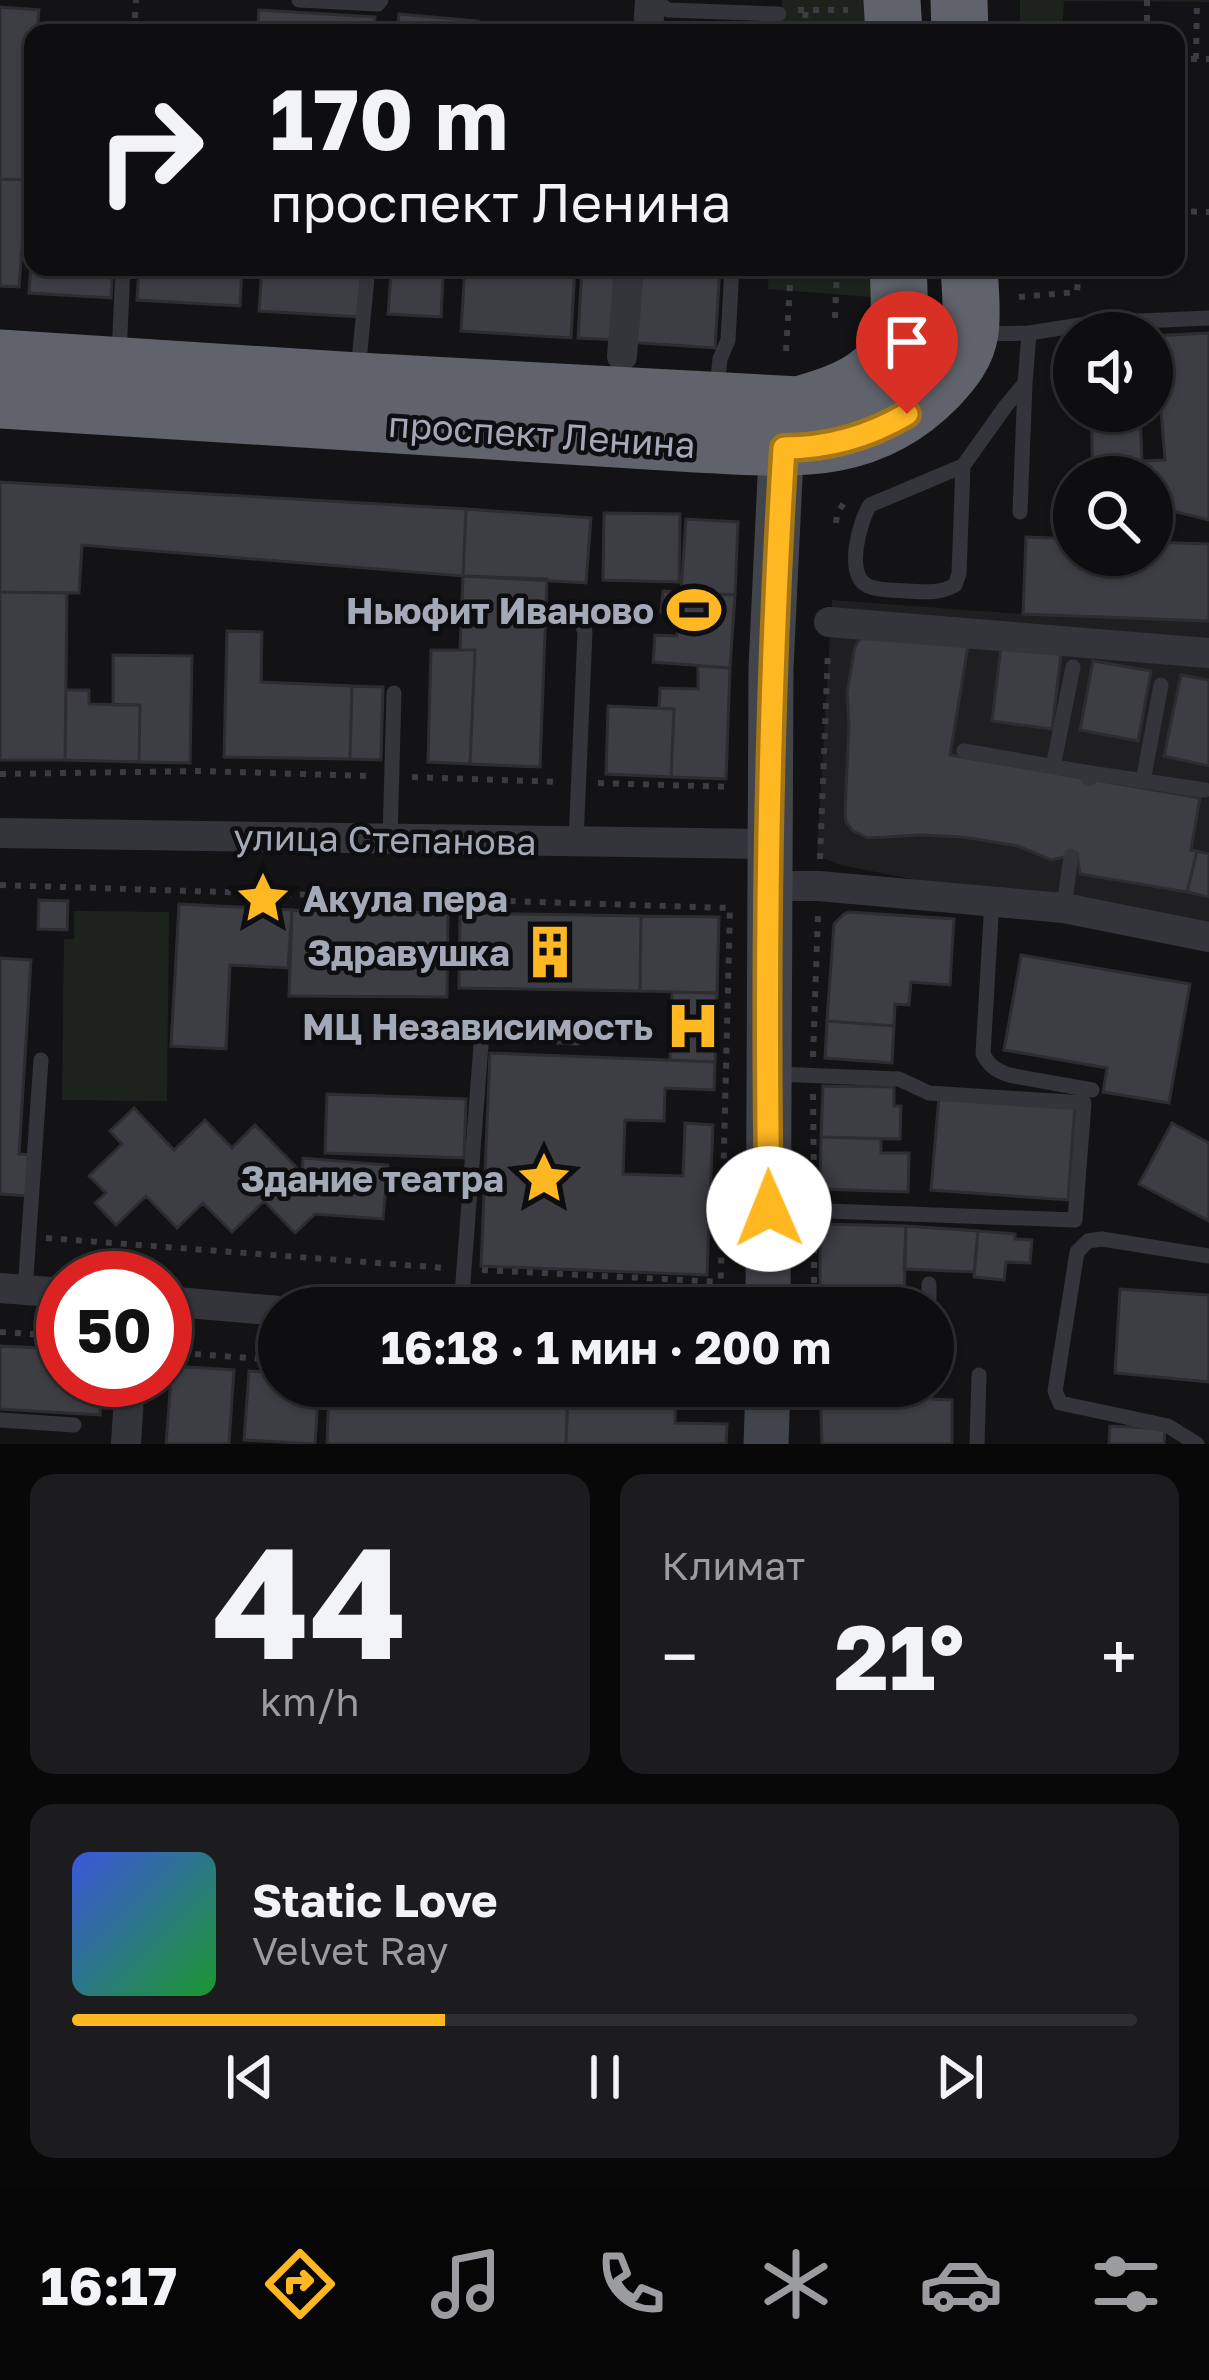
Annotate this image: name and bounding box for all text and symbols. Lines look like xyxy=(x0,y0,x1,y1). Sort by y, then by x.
text: 170 m xyxy=(270,68,508,168)
icon: right xyxy=(72,72,228,228)
text: проспект Ленина xyxy=(270,169,731,234)
pin xyxy=(856,291,958,414)
icon: arrive xyxy=(874,309,940,375)
map controls xyxy=(1053,312,1173,576)
button: sound xyxy=(1053,312,1173,432)
street label: проспект Ленина xyxy=(387,402,697,466)
button: search xyxy=(1053,456,1173,576)
sports icon: Ньюфит Иваново xyxy=(665,581,723,639)
place label: Ньюфит Иваново xyxy=(346,589,654,632)
street label: улица Степанова xyxy=(233,815,537,863)
place icon: Акула пера xyxy=(234,869,292,927)
place label: Акула пера xyxy=(303,877,508,920)
building icon: Здравушка xyxy=(521,923,579,981)
place label: Здравушка xyxy=(307,931,510,974)
hospital icon: МЦ Независимость xyxy=(664,997,722,1055)
place label: МЦ Независимость xyxy=(302,1005,653,1048)
position arrow xyxy=(706,1146,832,1272)
place icon: Здание театра xyxy=(515,1149,573,1207)
place label: Здание театра xyxy=(241,1157,504,1200)
speed limit sign: 50 xyxy=(36,1251,192,1407)
text: 16:18 · 1 мин · 200 m xyxy=(381,1320,831,1374)
text: 44 xyxy=(212,1506,407,1693)
text: Климат xyxy=(662,1542,805,1589)
text: 21° xyxy=(834,1602,964,1710)
text: − xyxy=(662,1616,698,1696)
text: + xyxy=(1101,1616,1137,1696)
text: km/h xyxy=(260,1678,359,1725)
text: Static Love xyxy=(252,1873,498,1927)
text: Velvet Ray xyxy=(252,1927,448,1974)
icon: previous xyxy=(217,2044,283,2110)
icon: pause xyxy=(572,2044,638,2110)
icon: next xyxy=(927,2044,993,2110)
icon: directions xyxy=(258,2242,342,2326)
icon: music xyxy=(424,2242,508,2326)
icon: phone xyxy=(589,2242,673,2326)
icon: climate xyxy=(754,2242,838,2326)
icon: car xyxy=(919,2242,1003,2326)
icon: filters xyxy=(1084,2242,1168,2326)
text: 16:17 xyxy=(41,2252,177,2317)

